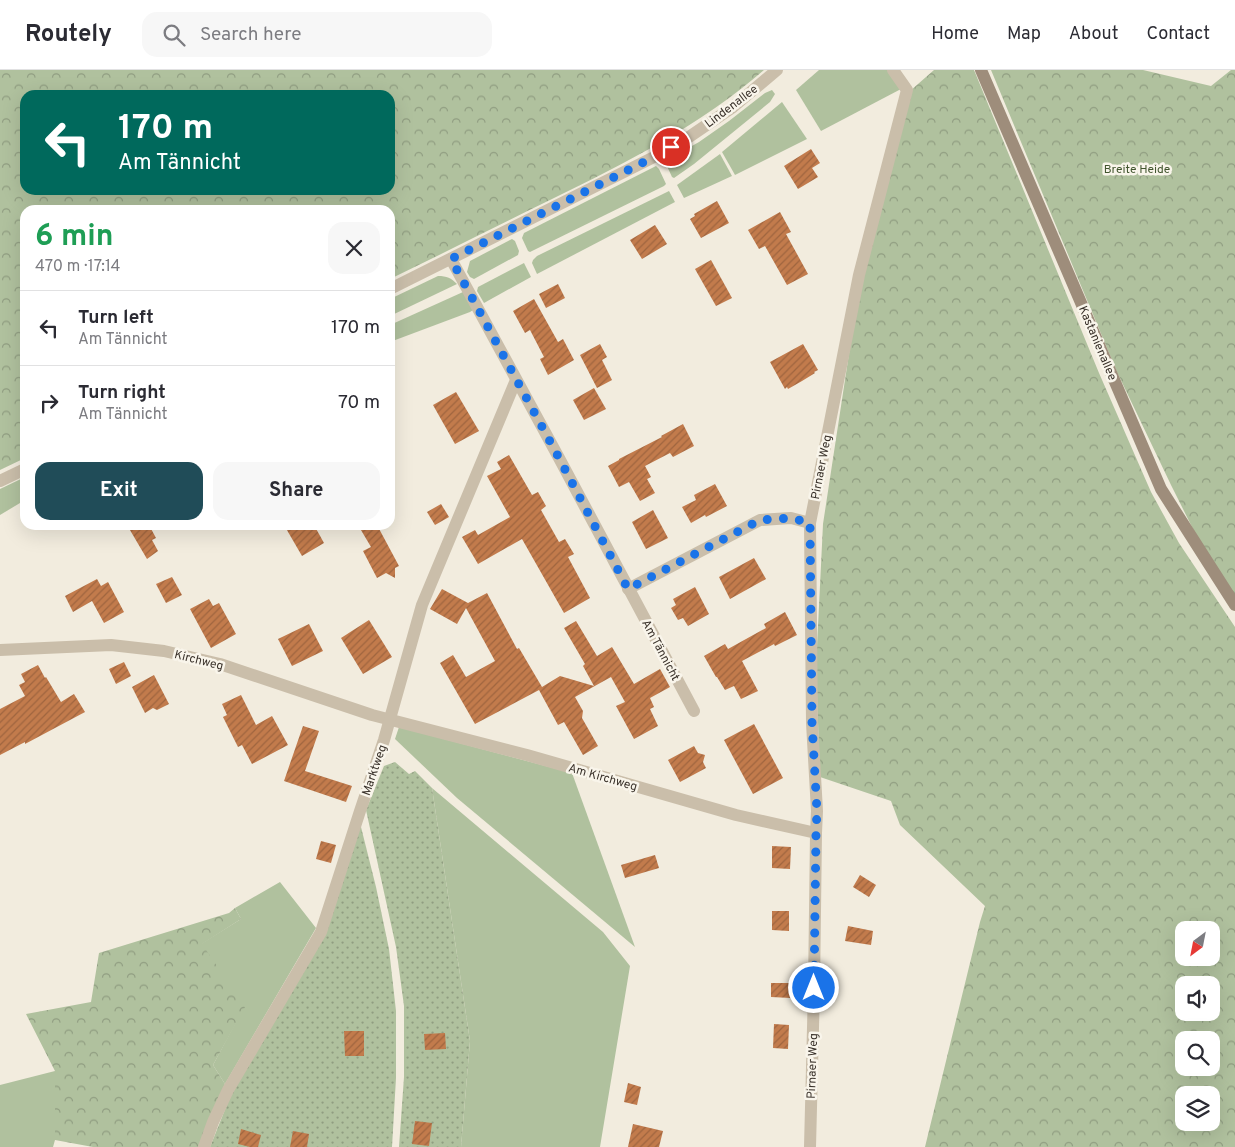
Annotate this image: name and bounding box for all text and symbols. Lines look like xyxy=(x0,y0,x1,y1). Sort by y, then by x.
search box xyxy=(142,12,492,57)
text: Routely xyxy=(25,20,112,50)
icon: search xyxy=(160,21,188,49)
text: Search here xyxy=(200,23,301,47)
text: Home xyxy=(931,23,979,46)
text: Map xyxy=(1007,23,1041,46)
text: About xyxy=(1069,23,1118,46)
text: Contact xyxy=(1146,23,1210,46)
street label: Lindenallee xyxy=(702,82,761,132)
text: 170 m xyxy=(118,107,213,151)
icon: left xyxy=(35,110,100,175)
pin xyxy=(650,126,692,168)
icon: arrive xyxy=(657,133,685,161)
text: Am Tännicht xyxy=(118,150,241,177)
park label: Breite Heide xyxy=(1104,162,1170,178)
text: 6 min xyxy=(35,219,113,256)
button: close xyxy=(328,222,380,274)
text: 470 m · 17:14 xyxy=(35,257,121,277)
street label: Kastanienallee xyxy=(1074,304,1120,383)
text: Turn left xyxy=(78,306,154,330)
icon: left xyxy=(35,314,63,342)
text: 170 m xyxy=(331,316,380,340)
text: Am Tännicht xyxy=(78,330,168,350)
text: Turn right xyxy=(78,381,166,405)
icon: right xyxy=(35,389,63,417)
text: 70 m xyxy=(338,391,380,415)
text: Am Tännicht xyxy=(78,405,168,425)
street label: Pirnaer Weg xyxy=(808,433,836,501)
button: Exit xyxy=(35,462,203,520)
button: Share xyxy=(213,462,380,520)
street label: Am Tännicht xyxy=(637,617,683,684)
street label: Kirchweg xyxy=(173,647,225,675)
street label: Marktweg xyxy=(359,743,391,798)
street label: Am Kirchweg xyxy=(566,760,639,795)
north arrow xyxy=(1175,921,1220,966)
map controls xyxy=(1175,921,1220,1131)
position arrow xyxy=(787,961,839,1013)
button: sound xyxy=(1175,976,1220,1021)
button: search xyxy=(1175,1031,1220,1076)
street label: Pirnaer Weg xyxy=(804,1033,822,1099)
button: layers xyxy=(1175,1086,1220,1131)

